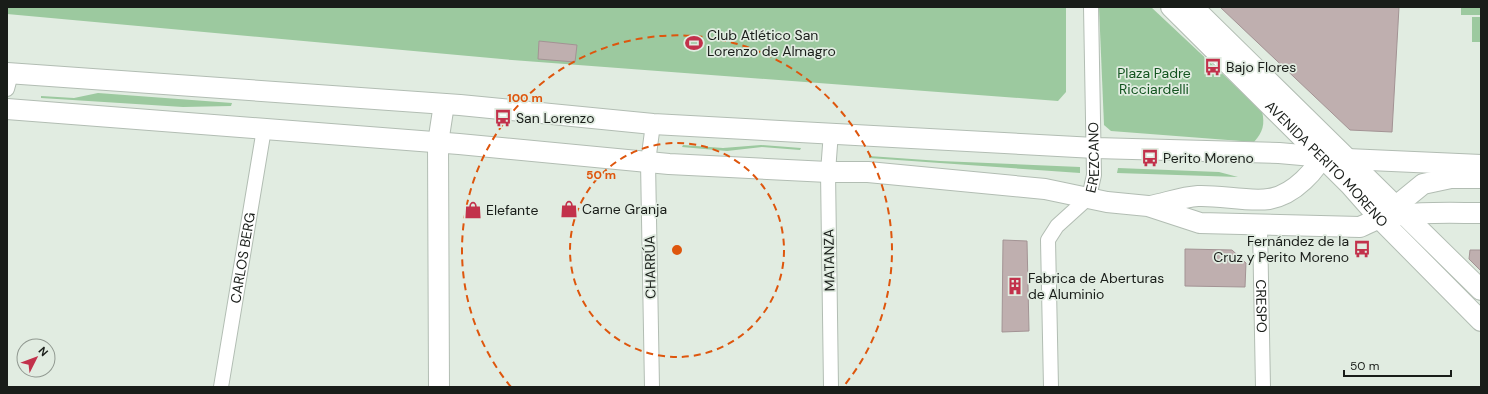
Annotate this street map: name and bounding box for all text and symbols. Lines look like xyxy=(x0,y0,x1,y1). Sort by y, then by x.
place label: Club Atlético San Lorenzo de Almagro xyxy=(707,26,836,60)
sports icon: Club Atlético San Lorenzo de Almagro xyxy=(684,33,704,53)
bus stop icon: Bajo Flores xyxy=(1203,57,1223,77)
place label: Bajo Flores xyxy=(1226,58,1296,76)
park label: Plaza Padre Ricciardelli xyxy=(1117,64,1191,98)
text: 100 m xyxy=(507,90,543,106)
street label: AVENIDA PERITO MORENO xyxy=(1261,97,1392,231)
bus stop icon: San Lorenzo xyxy=(493,108,513,128)
place label: San Lorenzo xyxy=(516,109,595,127)
street label: EREZCANO xyxy=(1081,122,1103,195)
bus stop icon: Perito Moreno xyxy=(1140,148,1160,168)
place label: Perito Moreno xyxy=(1163,149,1254,167)
text: 50 m xyxy=(586,167,616,183)
shop icon: Carne Granja xyxy=(559,199,579,219)
shop icon: Elefante xyxy=(463,200,483,220)
place label: Carne Granja xyxy=(582,200,667,218)
place label: Elefante xyxy=(486,201,538,219)
street label: CARLOS BERG xyxy=(226,211,259,305)
street label: MATANZA xyxy=(819,229,839,291)
place label: Fernández de la Cruz y Perito Moreno xyxy=(1213,232,1349,266)
street label: CHARRÚA xyxy=(640,235,660,299)
bus stop icon: Fernández de la Cruz y Perito Moreno xyxy=(1352,239,1372,259)
centre of rings xyxy=(670,243,684,257)
place label: Fabrica de Aberturas de Aluminio xyxy=(1028,269,1164,303)
building icon: Fabrica de Aberturas de Aluminio xyxy=(1005,276,1025,296)
street label: CRESPO xyxy=(1252,279,1271,333)
north arrow xyxy=(16,338,56,378)
text: N xyxy=(36,344,51,359)
scale bar xyxy=(1344,352,1451,378)
text: 50 m xyxy=(1350,358,1379,374)

